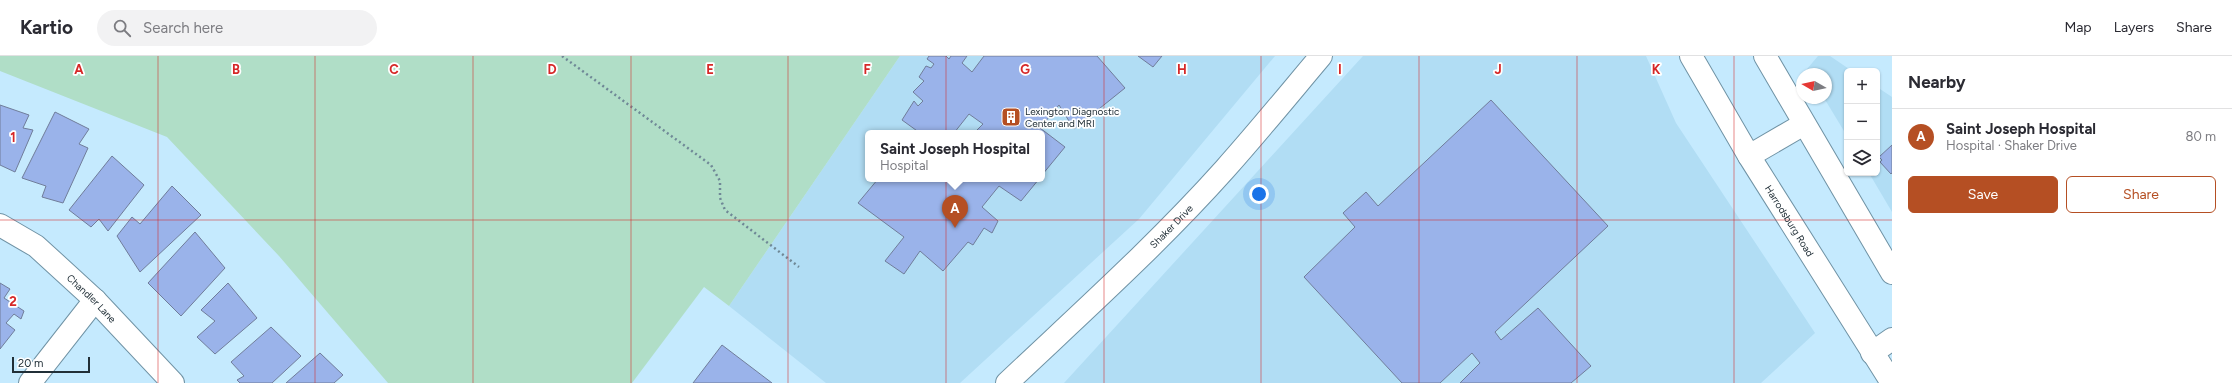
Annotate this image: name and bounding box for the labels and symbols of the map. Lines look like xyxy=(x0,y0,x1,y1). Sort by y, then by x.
text: A xyxy=(74,62,84,77)
text: B xyxy=(232,62,240,77)
text: C xyxy=(389,62,399,77)
text: D xyxy=(547,62,557,77)
text: E xyxy=(706,62,714,77)
text: F xyxy=(863,62,871,77)
text: G xyxy=(1020,62,1030,77)
text: H xyxy=(1177,62,1187,77)
text: I xyxy=(1338,62,1342,77)
text: J xyxy=(1494,62,1502,77)
text: K xyxy=(1652,62,1661,77)
north arrow xyxy=(1796,68,1832,104)
place label: Lexington Diagnostic Center and MRI xyxy=(1025,105,1120,130)
building icon: Lexington Diagnostic Center and MRI xyxy=(1000,106,1022,128)
text: 1 xyxy=(10,130,16,145)
street label: Harrodsburg Road xyxy=(1762,183,1817,259)
your location xyxy=(1249,184,1269,204)
pin: A xyxy=(942,195,968,228)
street label: Shaker Drive xyxy=(1147,202,1196,251)
street label: Chandler Lane xyxy=(64,271,119,326)
text: 2 xyxy=(9,294,17,309)
scale bar xyxy=(12,355,90,374)

